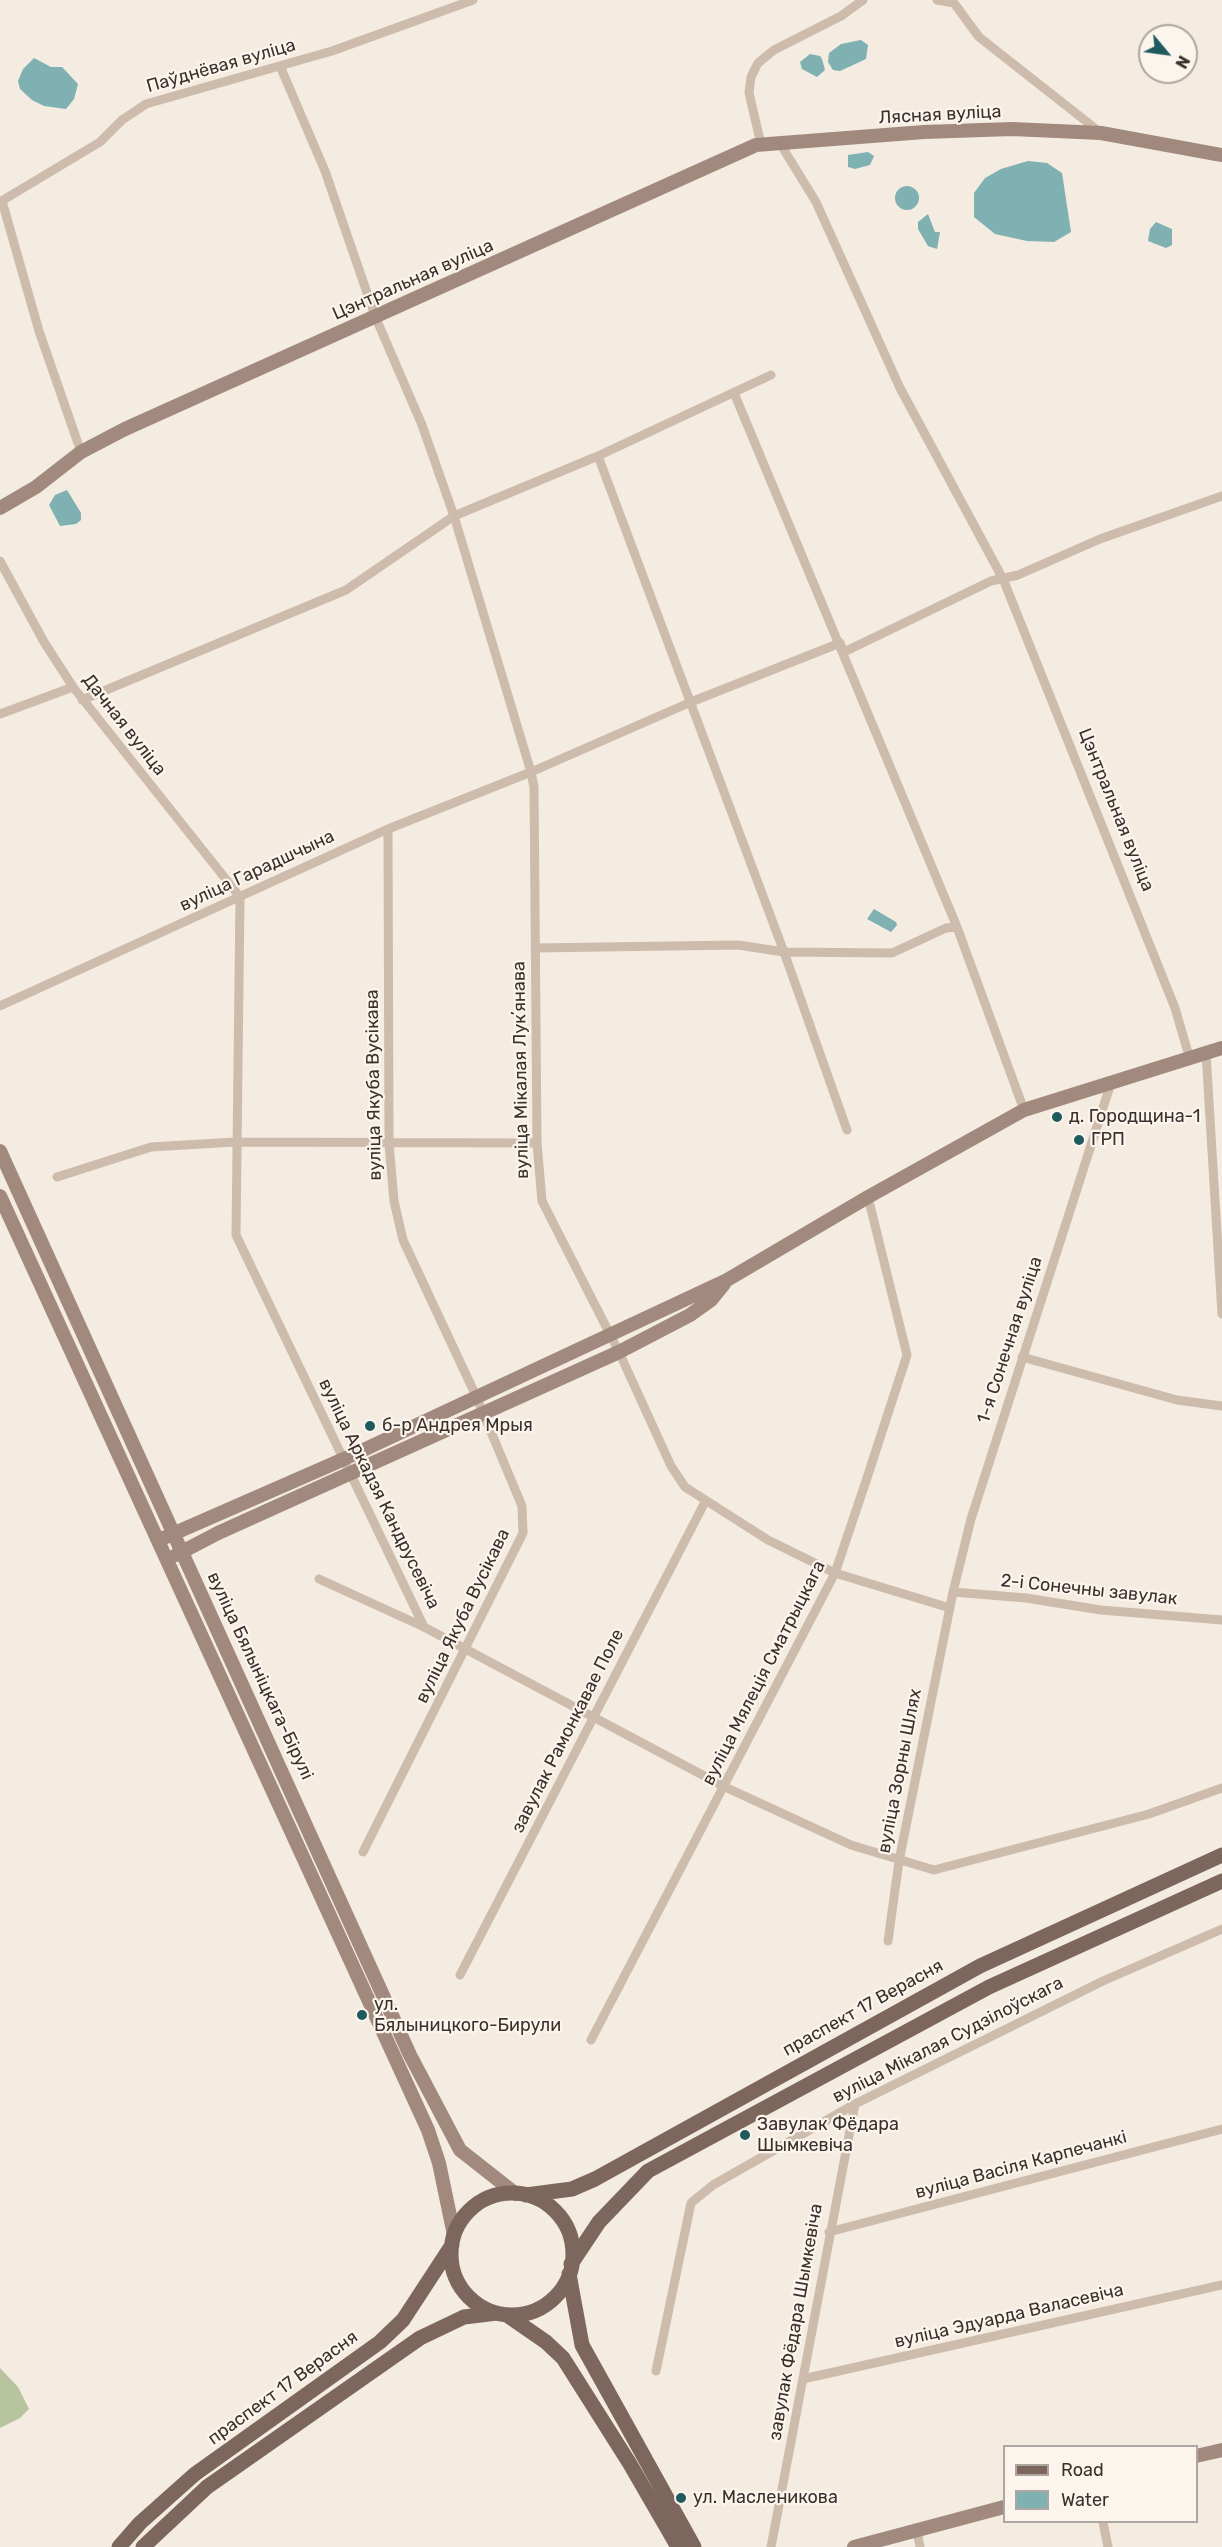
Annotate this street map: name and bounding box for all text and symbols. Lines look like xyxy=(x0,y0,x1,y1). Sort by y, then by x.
north arrow xyxy=(1138,24,1198,84)
street label: Паўднёвая вуліца xyxy=(144,34,298,98)
text: N xyxy=(1171,52,1194,72)
street label: Лясная вуліца xyxy=(878,101,1002,129)
street label: Цэнтральная вуліца xyxy=(329,235,497,325)
street label: Дачная вуліца xyxy=(78,670,170,780)
street label: Цэнтральная вуліца xyxy=(1073,725,1159,895)
street label: вуліца Гарадшчына xyxy=(176,826,338,916)
street label: вуліца Мікалая Лукʼянава xyxy=(508,961,534,1179)
street label: вуліца Якуба Вусікава xyxy=(362,989,386,1181)
place label: д. Городщина-1 xyxy=(1069,1106,1200,1128)
marker: д. Городщина-1 xyxy=(1050,1110,1064,1124)
place label: ГРП xyxy=(1091,1129,1125,1151)
marker: ГРП xyxy=(1072,1133,1086,1147)
street label: 1-я Сонечная вуліца xyxy=(973,1254,1047,1426)
street label: вуліца Аркадзя Кандрусевіча xyxy=(314,1375,444,1613)
place label: б-р Андрея Мрыя xyxy=(382,1415,533,1437)
marker: б-р Андрея Мрыя xyxy=(363,1419,377,1433)
street label: вуліца Якуба Вусікава xyxy=(411,1525,515,1707)
street label: вуліца Мялеція Сматрыцкага xyxy=(698,1557,830,1789)
street label: вуліца Бялыніцкага-Бірулі xyxy=(202,1569,318,1783)
street label: 2-і Сонечны завулак xyxy=(1000,1570,1178,1610)
street label: завулак Рамонкавае Поле xyxy=(507,1626,629,1836)
street label: вуліца Зорны Шлях xyxy=(873,1687,927,1855)
street label: праспект 17 Верасня xyxy=(779,1955,947,2061)
street label: вуліца Мікалая Судзілоўскага xyxy=(829,1972,1067,2108)
place label: ул. Бялыницкого-Бирули xyxy=(374,1994,561,2036)
marker: ул. Бялыницкого-Бирули xyxy=(355,2008,369,2022)
place label: Завулак Фёдара Шымкевіча xyxy=(757,2114,899,2156)
street label: вуліца Васіля Карпечанкі xyxy=(913,2126,1129,2204)
marker: Завулак Фёдара Шымкевіча xyxy=(738,2128,752,2142)
street label: завулак Фёдара Шымкевіча xyxy=(765,2202,827,2442)
street label: вуліца Эдуарда Валасевіча xyxy=(892,2279,1126,2353)
street label: праспект 17 Верасня xyxy=(204,2326,362,2450)
legend xyxy=(1003,2445,1198,2523)
text: Road xyxy=(1061,2459,1104,2481)
place label: ул. Масленикова xyxy=(693,2487,838,2509)
text: Water xyxy=(1061,2489,1109,2511)
marker: ул. Масленикова xyxy=(674,2491,688,2505)

